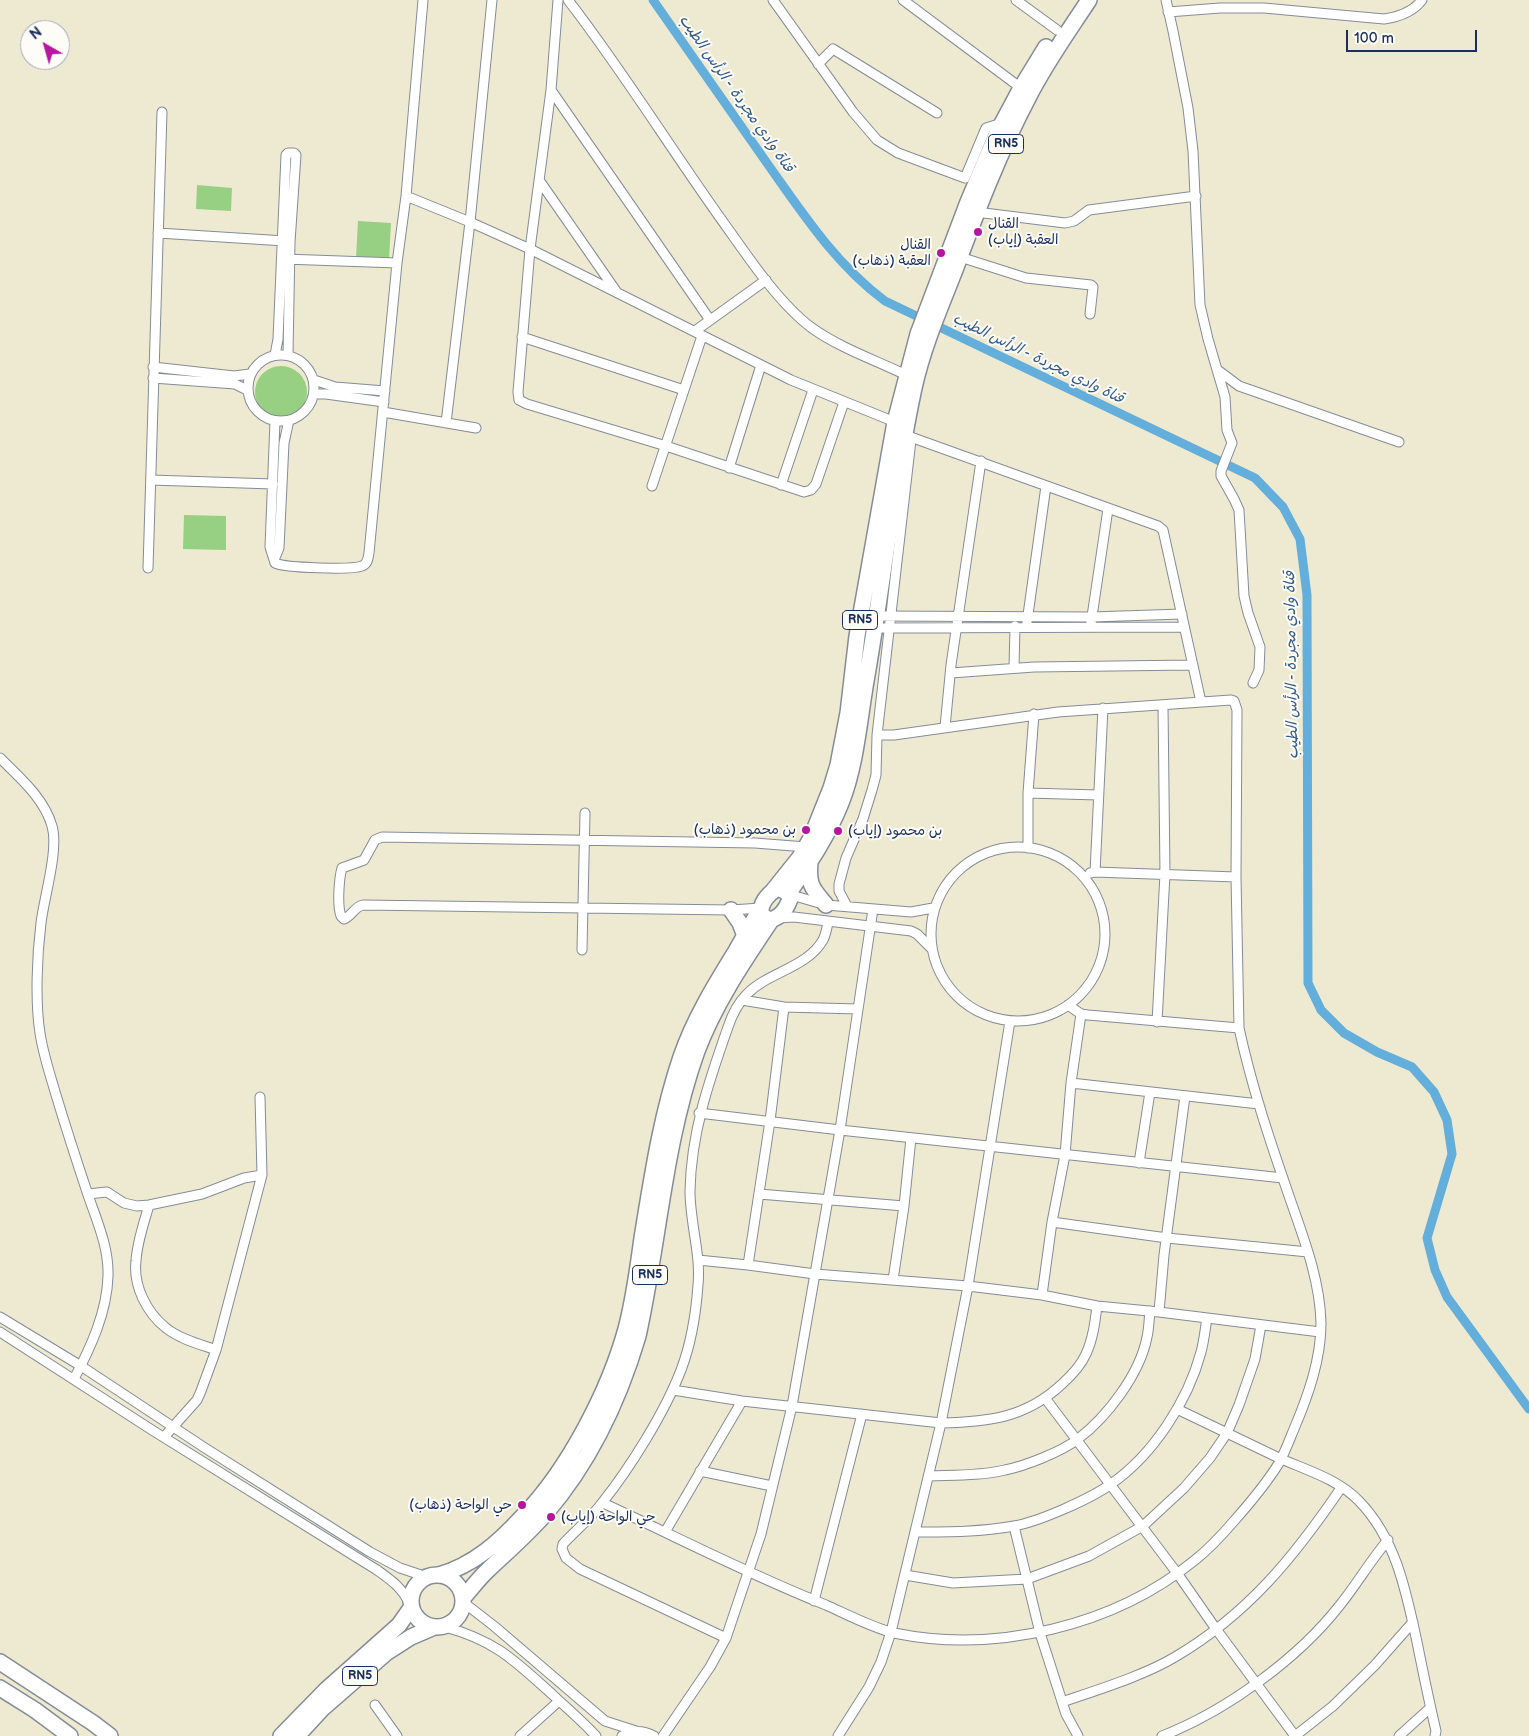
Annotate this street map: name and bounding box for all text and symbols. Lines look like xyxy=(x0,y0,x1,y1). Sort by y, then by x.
water label: قناة وادي مجردة - الرأس الطيب xyxy=(675,12,797,176)
north arrow xyxy=(20,20,70,70)
scale bar xyxy=(1349,20,1480,52)
text: N xyxy=(27,24,45,44)
text: 100 m xyxy=(1354,29,1394,48)
road number: RN5 xyxy=(988,134,1024,154)
place label: القنال العقبة (إياب) xyxy=(988,216,1058,248)
marker: القنال العقبة (إياب) xyxy=(972,226,984,238)
place label: القنال العقبة (ذهاب) xyxy=(853,237,931,270)
marker: القنال العقبة (ذهاب) xyxy=(935,247,947,259)
water label: قناة وادي مجردة - الرأس الطيب xyxy=(950,310,1126,408)
water label: قناة وادي مجردة - الرأس الطيب xyxy=(1281,571,1303,759)
road number: RN5 xyxy=(842,610,878,630)
place label: بن محمود (ذهاب) xyxy=(694,822,796,838)
place label: بن محمود (إياب) xyxy=(848,823,942,839)
marker: بن محمود (ذهاب) xyxy=(800,824,812,836)
marker: بن محمود (إياب) xyxy=(832,825,844,837)
road number: RN5 xyxy=(632,1266,668,1284)
place label: حي الواحة (ذهاب) xyxy=(409,1497,512,1513)
marker: حي الواحة (ذهاب) xyxy=(516,1499,528,1511)
place label: حي الواحة (إياب) xyxy=(561,1509,656,1525)
marker: حي الواحة (إياب) xyxy=(545,1511,557,1523)
road number: RN5 xyxy=(342,1666,378,1685)

